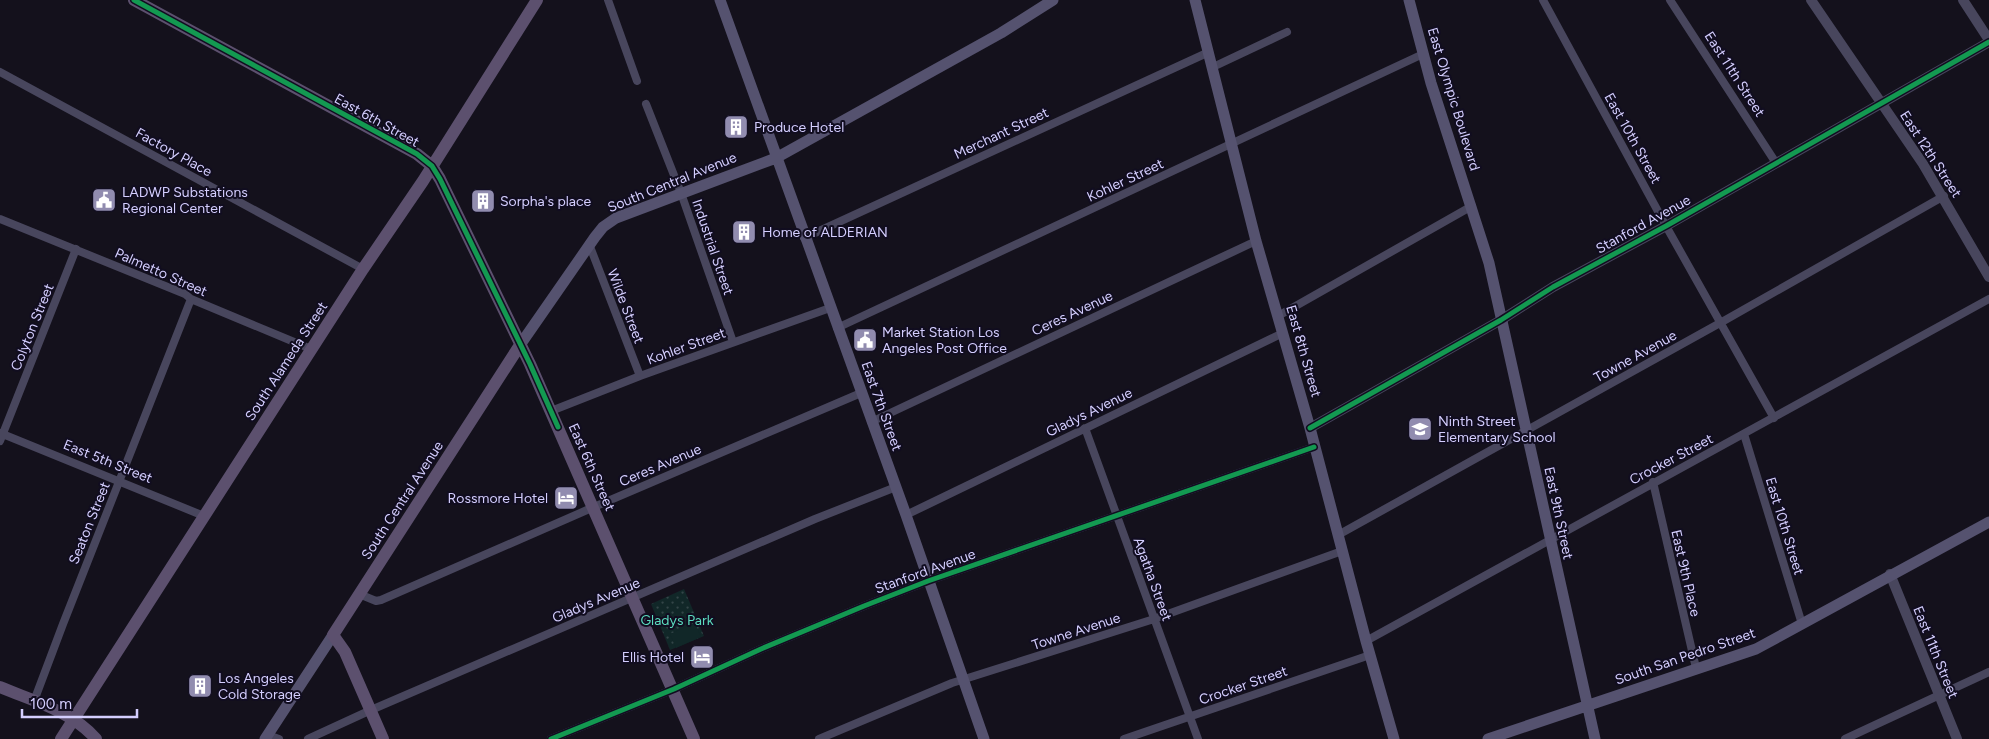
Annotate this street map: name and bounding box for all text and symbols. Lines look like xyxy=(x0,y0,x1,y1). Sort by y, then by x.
street label: East Olympic Boulevard xyxy=(1424,26,1483,173)
street label: East 11th Street xyxy=(1701,29,1768,120)
street label: East 6th Street xyxy=(331,90,422,151)
street label: East 10th Street xyxy=(1601,90,1665,187)
street label: Merchant Street xyxy=(951,104,1051,163)
street label: East 12th Street xyxy=(1896,108,1965,201)
building icon: Produce Hotel xyxy=(723,114,749,140)
place label: Produce Hotel xyxy=(754,119,844,136)
street label: Factory Place xyxy=(133,124,215,181)
street label: South Central Avenue xyxy=(605,149,740,216)
street label: Kohler Street xyxy=(1084,155,1166,206)
place label: LADWP Substations Regional Center xyxy=(122,184,248,217)
public building icon: LADWP Substations Regional Center xyxy=(91,187,117,213)
building icon: Sorpha's place xyxy=(470,188,496,214)
street label: Stanford Avenue xyxy=(1593,191,1694,258)
place label: Sorpha's place xyxy=(500,193,592,210)
street label: Industrial Street xyxy=(688,197,737,297)
building icon: Home of ALDERIAN xyxy=(731,219,757,245)
place label: Home of ALDERIAN xyxy=(762,224,888,241)
street label: Palmetto Street xyxy=(112,245,210,300)
street label: Wilde Street xyxy=(604,267,647,346)
street label: Colyton Street xyxy=(7,281,58,373)
street label: Ceres Avenue xyxy=(1029,287,1116,340)
street label: South Alameda Street xyxy=(242,299,331,424)
street label: East 8th Street xyxy=(1282,303,1325,399)
street label: Kohler Street xyxy=(645,324,728,369)
place label: Market Station Los Angeles Post Office xyxy=(882,324,1007,357)
public building icon: Market Station Los Angeles Post Office xyxy=(852,327,878,353)
street label: Towne Avenue xyxy=(1591,327,1680,386)
street label: East 7th Street xyxy=(857,359,906,453)
street label: Gladys Avenue xyxy=(1043,384,1135,441)
place label: Ninth Street Elementary School xyxy=(1438,413,1556,446)
school or university icon: Ninth Street Elementary School xyxy=(1407,416,1433,442)
street label: East 6th Street xyxy=(565,421,619,514)
street label: Crocker Street xyxy=(1627,430,1716,489)
street label: East 5th Street xyxy=(61,436,155,487)
street label: South Central Avenue xyxy=(358,438,447,563)
street label: Ceres Avenue xyxy=(617,440,704,490)
street label: East 9th Street xyxy=(1540,465,1577,561)
street label: East 10th Street xyxy=(1762,475,1807,577)
street label: Seaton Street xyxy=(65,480,114,567)
hotel icon: Rossmore Hotel xyxy=(553,485,579,511)
place label: Rossmore Hotel xyxy=(448,490,548,507)
street label: East 9th Place xyxy=(1667,528,1704,619)
street label: Agatha Street xyxy=(1130,535,1176,623)
street label: Stanford Avenue xyxy=(873,545,978,598)
street label: Gladys Avenue xyxy=(550,574,643,627)
street label: East 11th Street xyxy=(1909,604,1962,701)
street label: Towne Avenue xyxy=(1030,609,1123,654)
park label: Gladys Park xyxy=(640,612,714,629)
street label: South San Pedro Street xyxy=(1613,624,1758,689)
hotel icon: Ellis Hotel xyxy=(689,644,715,670)
place label: Ellis Hotel xyxy=(622,649,684,666)
street label: Crocker Street xyxy=(1197,662,1290,709)
place label: Los Angeles Cold Storage xyxy=(218,670,301,703)
building icon: Los Angeles Cold Storage xyxy=(187,673,213,699)
scale bar xyxy=(22,686,138,718)
text: 100 m xyxy=(30,695,72,713)

